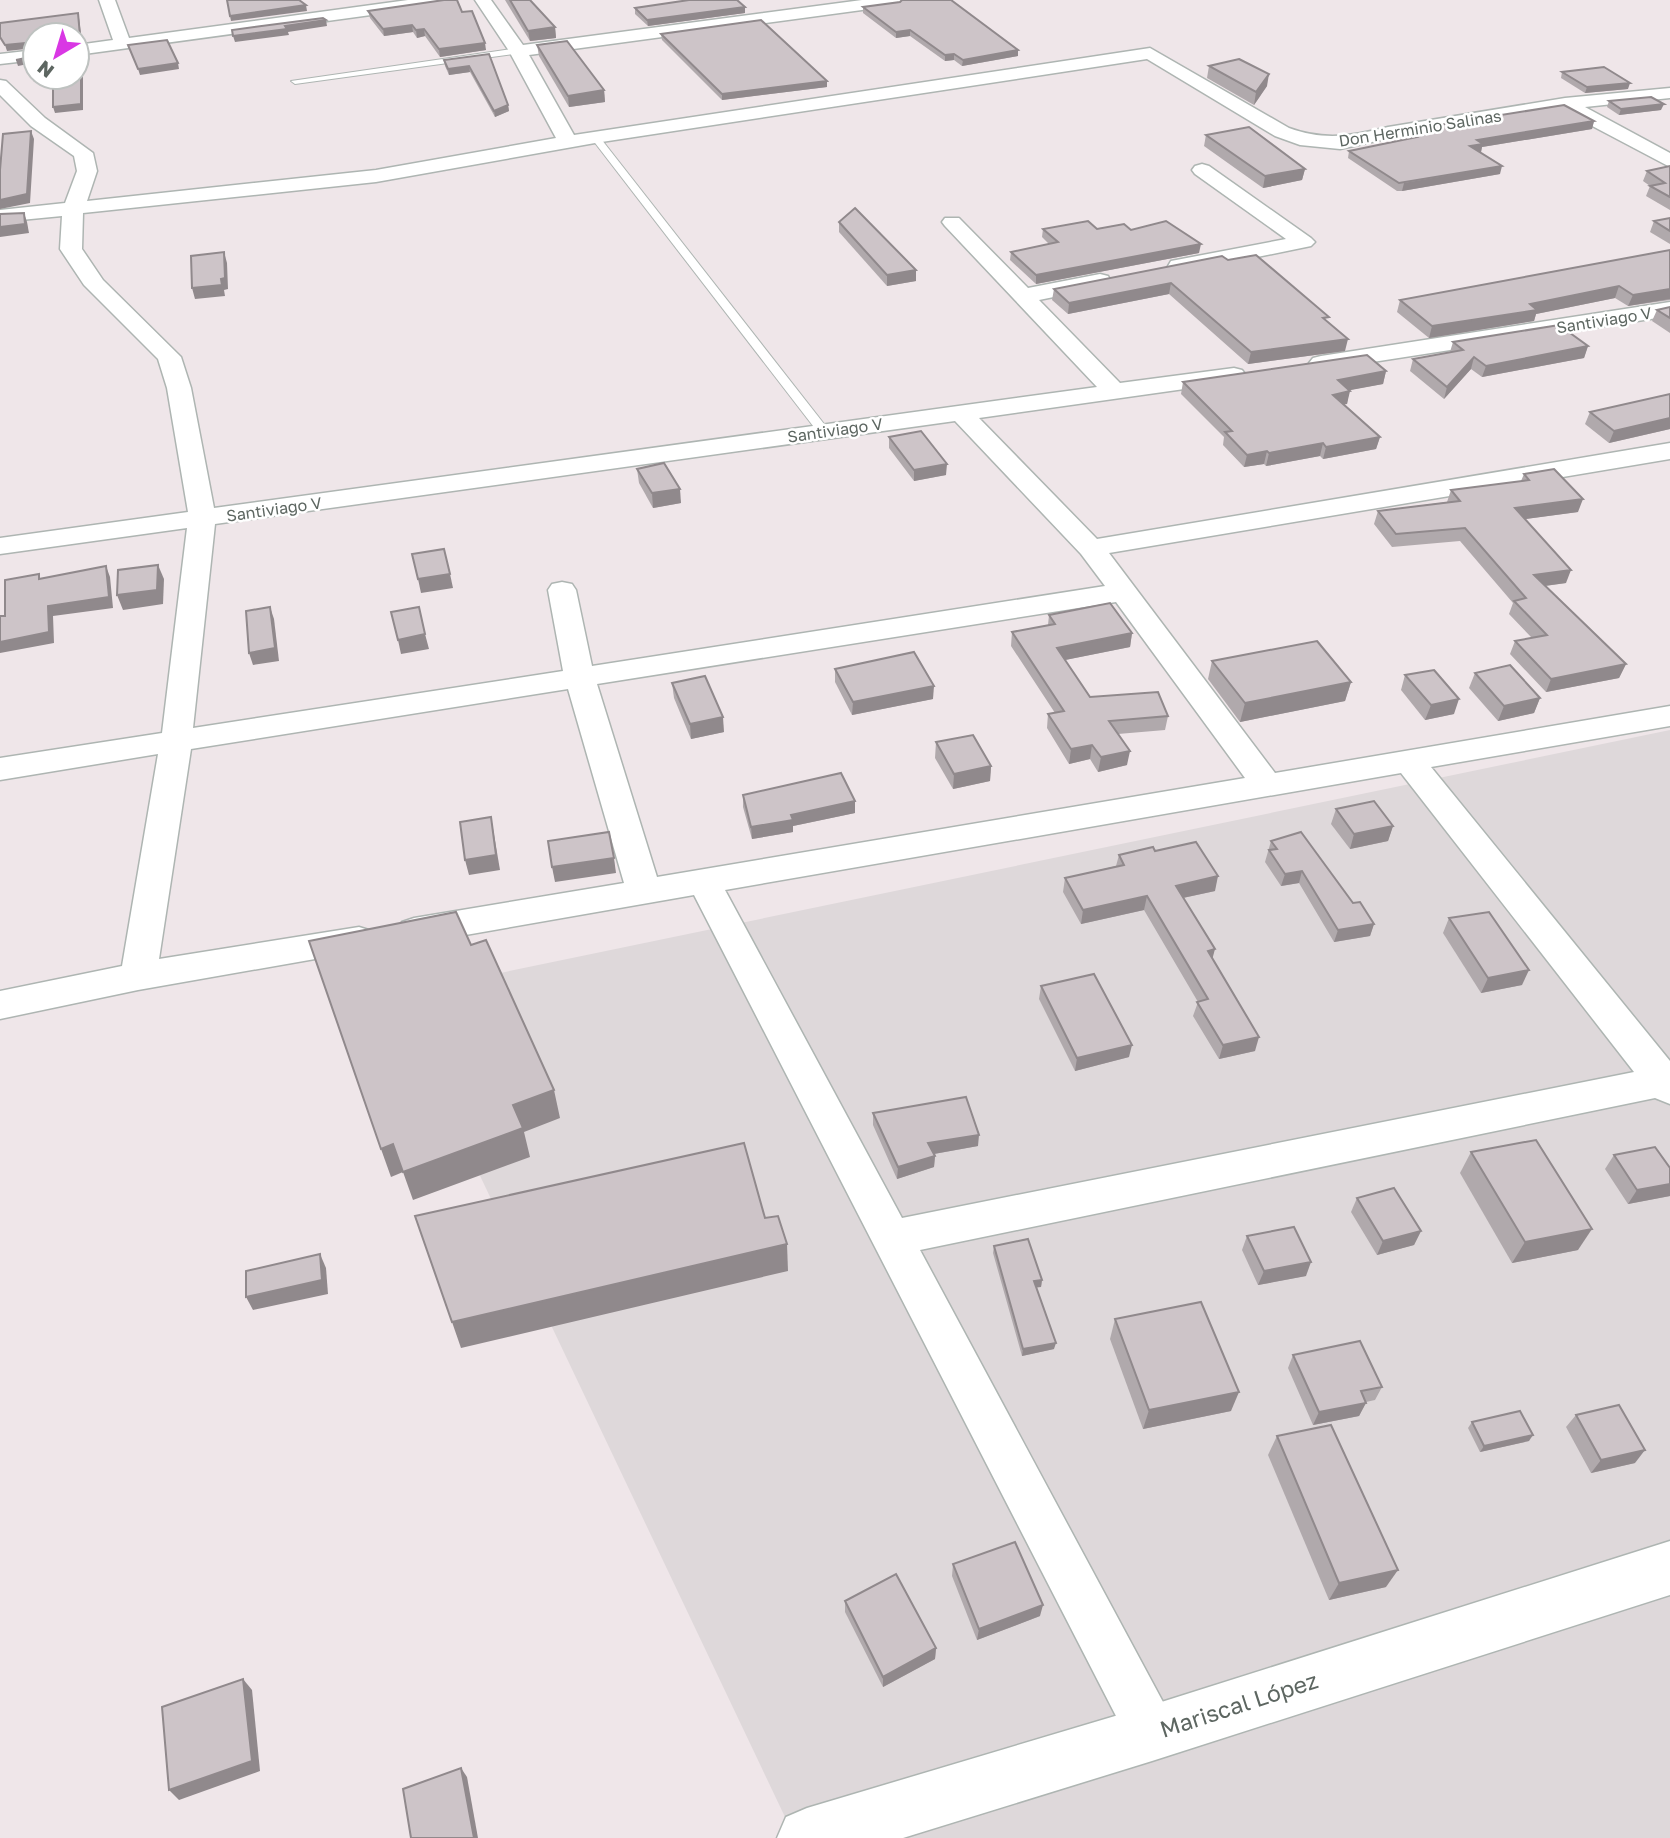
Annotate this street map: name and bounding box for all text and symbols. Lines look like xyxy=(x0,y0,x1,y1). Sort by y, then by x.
north arrow xyxy=(21,21,91,91)
text: N xyxy=(32,56,58,83)
street label: Don Herminio Salinas xyxy=(1337,105,1503,151)
street label: Santiviago V xyxy=(1555,303,1653,337)
street label: Santiviago V xyxy=(786,413,884,447)
street label: Santiviago V xyxy=(225,492,323,526)
street label: Mariscal López xyxy=(1156,1665,1321,1743)

